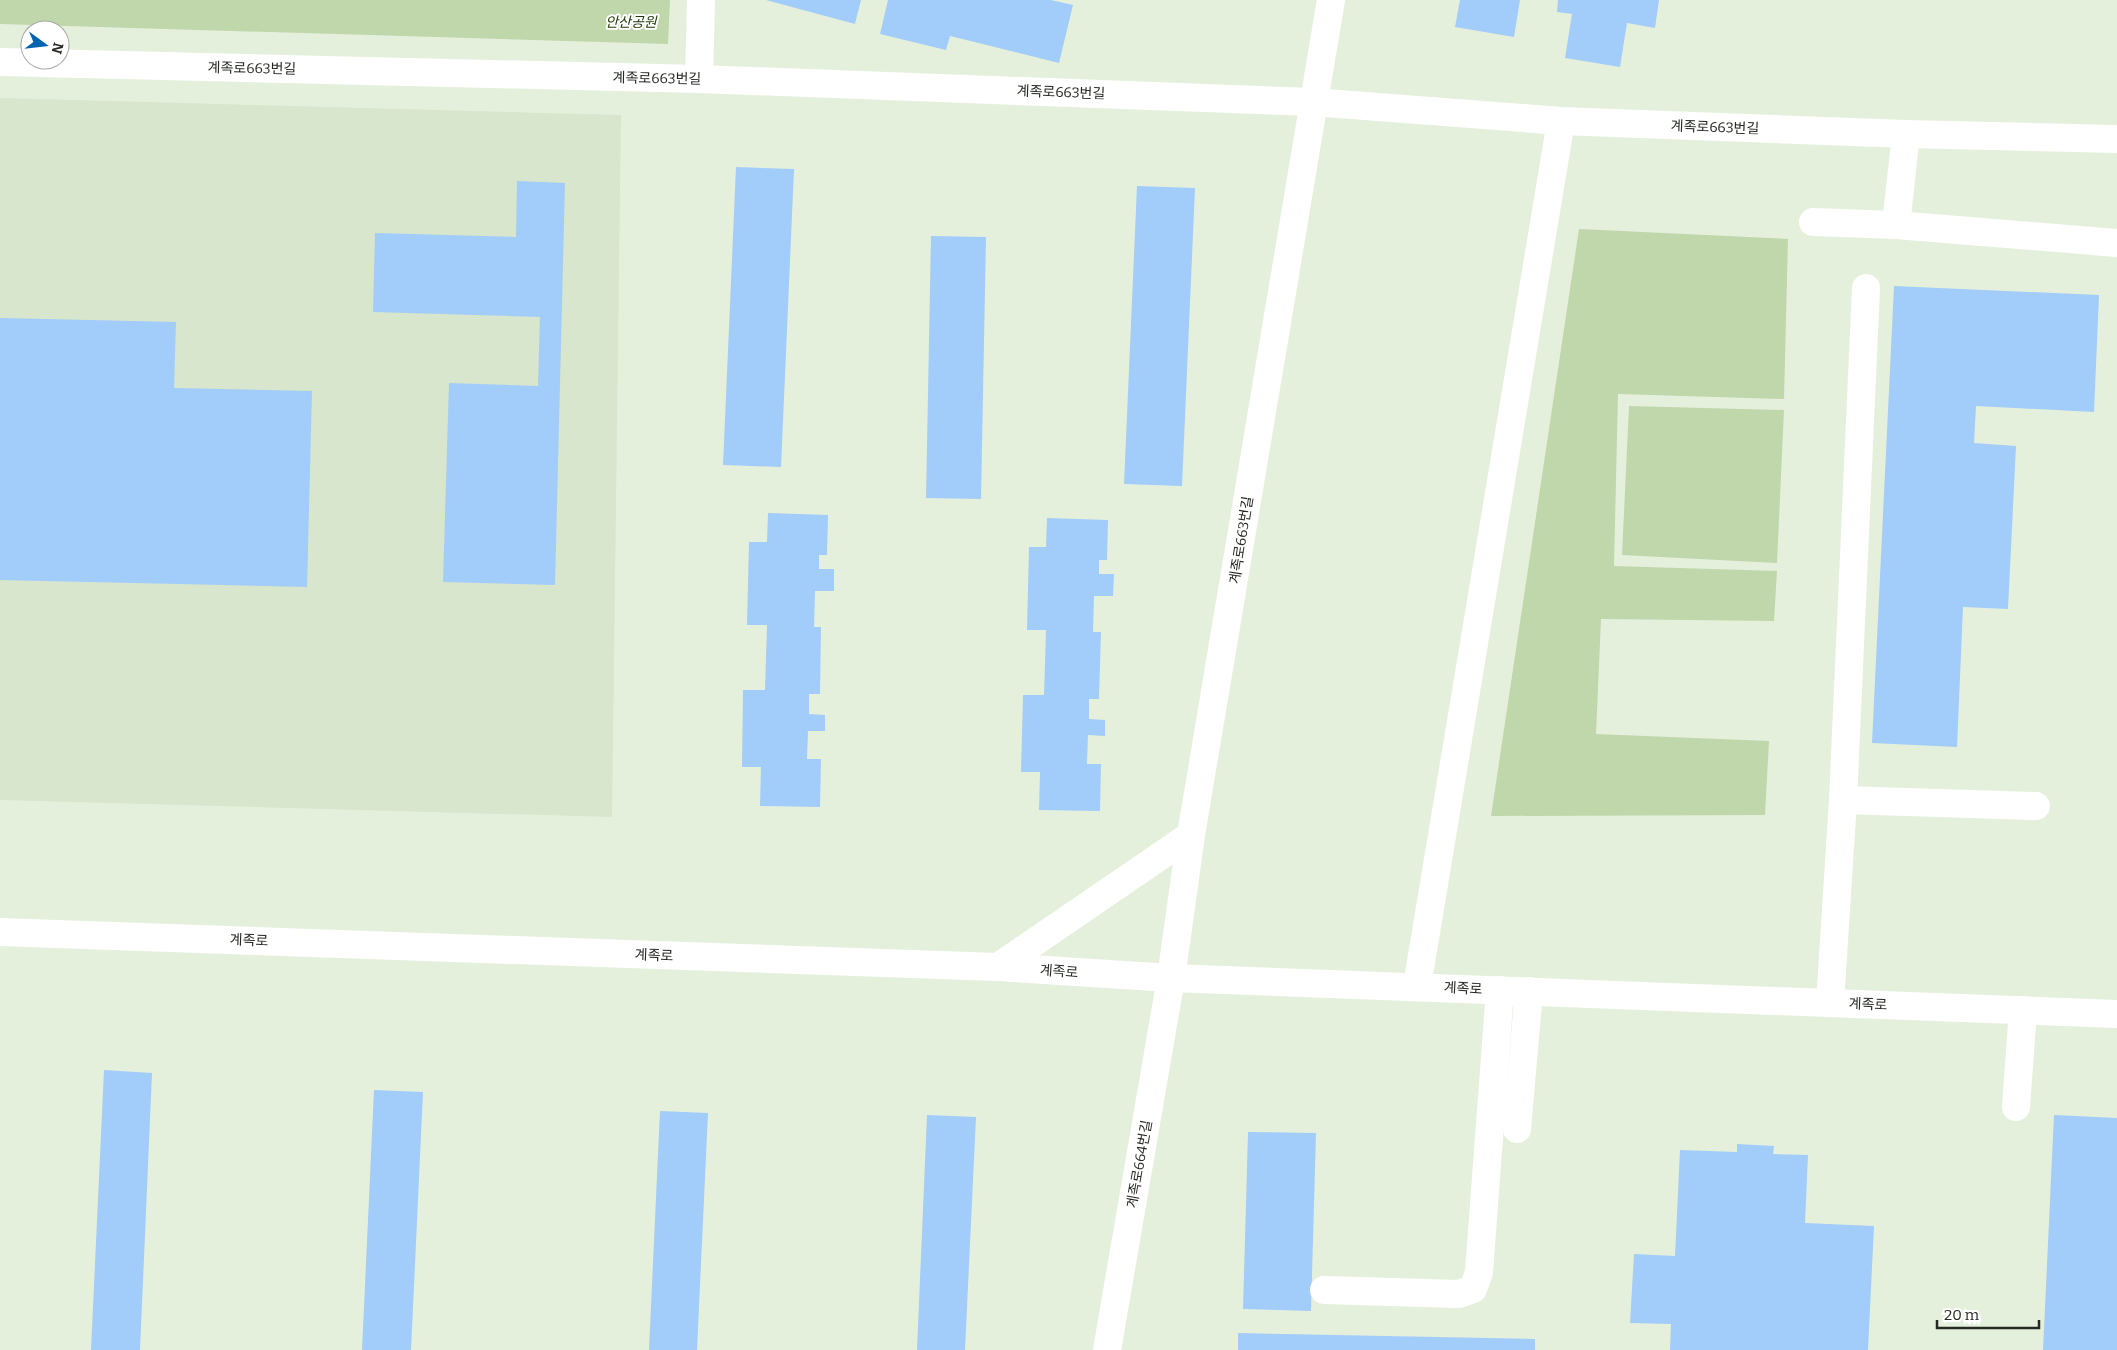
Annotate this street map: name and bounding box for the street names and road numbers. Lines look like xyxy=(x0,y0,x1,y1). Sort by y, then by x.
street label: 계족로663번길 xyxy=(208,59,296,78)
street label: 계족로663번길 xyxy=(613,69,701,88)
street label: 계족로663번길 xyxy=(1016,82,1106,103)
street label: 계족로663번길 xyxy=(1670,117,1760,138)
street label: 계족로663번길 xyxy=(1226,495,1257,585)
street label: 계족로 xyxy=(229,931,269,950)
street label: 계족로 xyxy=(634,946,674,965)
street label: 계족로 xyxy=(1039,962,1079,981)
street label: 계족로 xyxy=(1443,979,1483,998)
street label: 계족로 xyxy=(1848,995,1888,1014)
street label: 계족로664번길 xyxy=(1123,1119,1156,1209)

